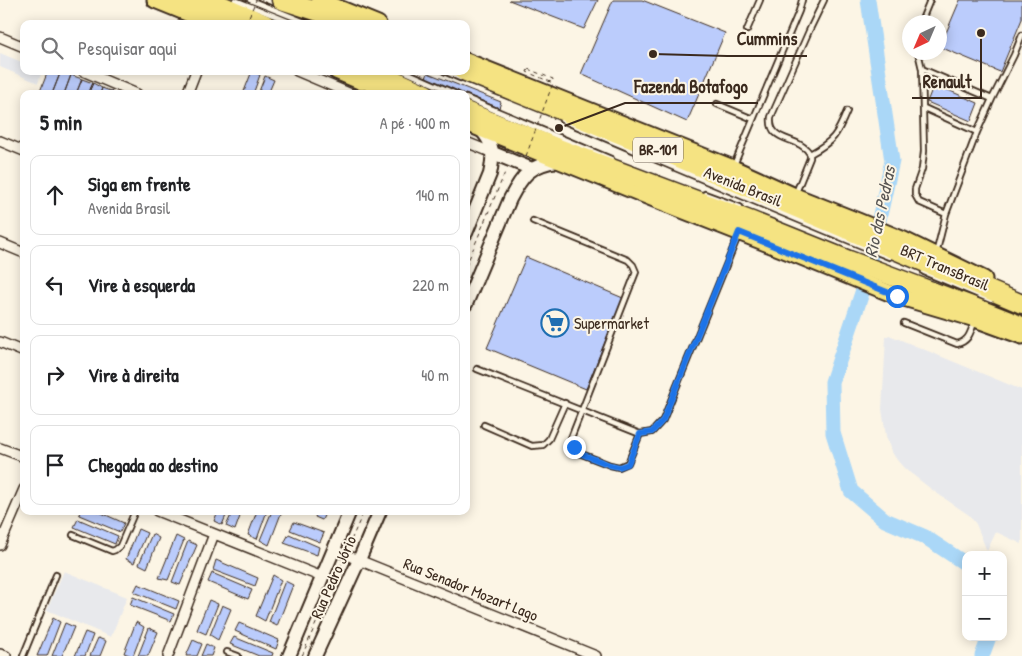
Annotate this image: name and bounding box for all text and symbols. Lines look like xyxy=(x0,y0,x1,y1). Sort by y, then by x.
north arrow xyxy=(902,15,947,60)
search box xyxy=(20,20,470,75)
callout: Cummins xyxy=(727,23,807,56)
text: Cummins xyxy=(737,26,797,51)
icon: search xyxy=(38,34,66,62)
text: Pesquisar aqui xyxy=(78,35,177,61)
callout: Renault xyxy=(912,65,981,98)
text: Renault xyxy=(923,69,972,94)
callout: Fazenda Botafogo xyxy=(625,70,758,103)
text: Fazenda Botafogo xyxy=(633,74,749,100)
text: 5 min xyxy=(40,108,82,137)
text: A pé · 400 m xyxy=(380,112,450,134)
road number: BR-101 xyxy=(633,138,683,162)
street label: Avenida Brasil xyxy=(701,160,786,212)
water label: Rio das Pedras xyxy=(858,162,902,260)
text: Siga em frente xyxy=(88,171,191,197)
icon: ahead xyxy=(41,181,69,209)
text: 140 m xyxy=(415,184,449,206)
text: Avenida Brasil xyxy=(88,197,170,219)
street label: BRT TransBrasil xyxy=(897,238,993,296)
icon: left xyxy=(41,271,69,299)
text: Vire à esquerda xyxy=(88,272,195,298)
text: 220 m xyxy=(412,274,449,296)
route start xyxy=(886,285,909,308)
supermarket icon: Supermarket xyxy=(540,308,570,338)
place label: Supermarket xyxy=(574,312,649,334)
icon: right xyxy=(41,361,69,389)
text: Vire à direita xyxy=(88,362,179,388)
text: 40 m xyxy=(421,364,449,386)
route end xyxy=(563,436,586,459)
icon: arrive xyxy=(41,451,69,479)
text: Chegada ao destino xyxy=(88,452,218,478)
street label: Rua Pedro Jório xyxy=(305,531,361,622)
map controls xyxy=(962,551,1007,641)
button: + xyxy=(962,551,1007,596)
street label: Rua Senador Mozart Lago xyxy=(400,552,542,626)
button: − xyxy=(962,596,1007,641)

